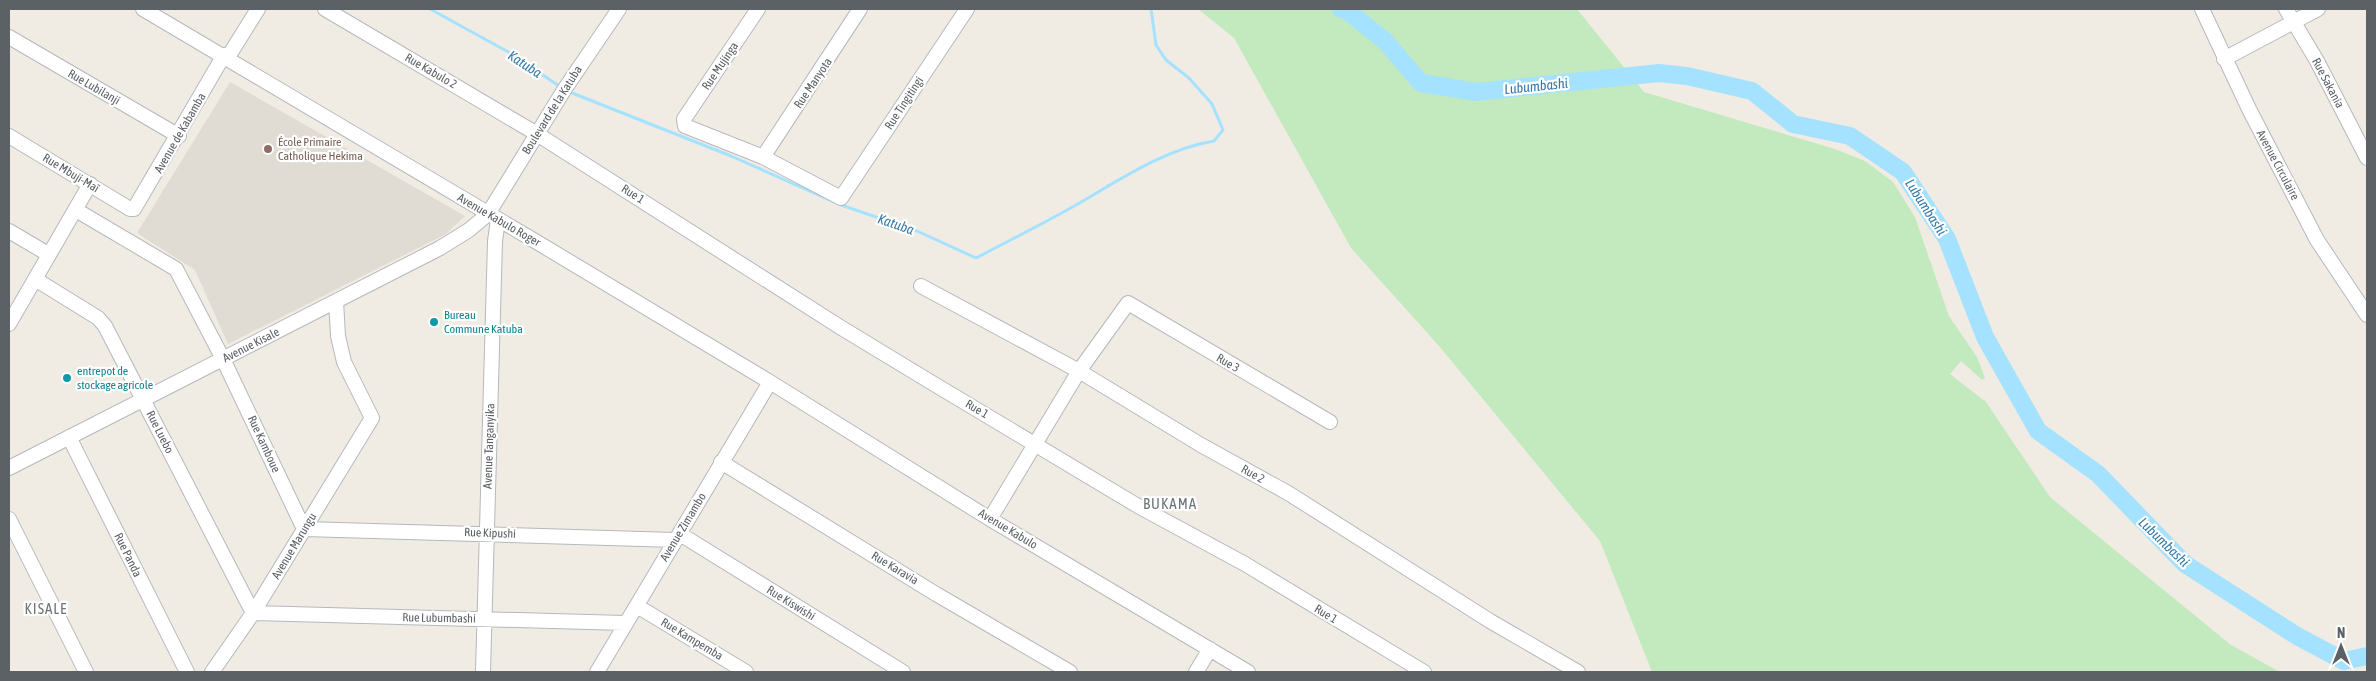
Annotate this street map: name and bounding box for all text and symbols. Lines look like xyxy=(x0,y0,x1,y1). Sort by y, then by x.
street label: Rue Mujinga xyxy=(699,39,741,93)
water label: Katuba xyxy=(505,47,545,81)
street label: Rue Kabulo 2 xyxy=(403,51,459,91)
street label: Rue Manyota xyxy=(791,55,835,111)
street label: Rue Sakania xyxy=(2309,56,2347,110)
street label: Boulevard de la Katuba xyxy=(519,63,585,157)
street label: Rue Lubilanji xyxy=(65,66,123,108)
street label: Rue Tingitingi xyxy=(882,74,926,132)
water label: Lubumbashi xyxy=(1503,75,1569,97)
street label: Avenue de Kabamba xyxy=(151,91,209,175)
street label: Avenue Circulaire xyxy=(2254,128,2302,202)
place label: École Primaire Catholique Hekima xyxy=(278,135,363,163)
marker: École Primaire Catholique Hekima xyxy=(262,143,274,155)
street label: Rue Mbuji-Maï xyxy=(40,151,102,195)
water label: Lubumbashi xyxy=(1902,176,1950,238)
street label: Rue 1 xyxy=(619,181,647,207)
street label: Avenue Kabulo Roger xyxy=(455,191,543,250)
water label: Katuba xyxy=(876,210,917,238)
place label: Bureau Commune Katuba xyxy=(444,308,523,336)
marker: Bureau Commune Katuba xyxy=(428,316,440,328)
street label: Avenue Kisale xyxy=(220,325,282,365)
street label: Rue 3 xyxy=(1214,351,1242,375)
place label: entrepot de stockage agricole xyxy=(77,364,153,392)
marker: entrepot de stockage agricole xyxy=(61,372,73,384)
street label: Rue 1 xyxy=(963,397,991,421)
street label: Avenue Tanganyika xyxy=(481,403,497,489)
street label: Rue Luebo xyxy=(143,408,177,456)
street label: Rue Kamboue xyxy=(245,413,283,475)
street label: Rue 2 xyxy=(1239,462,1267,486)
street label: Avenue Zimambo xyxy=(657,490,709,564)
district label: BUKAMA xyxy=(1143,495,1197,512)
street label: Avenue Kabulo xyxy=(976,506,1040,552)
street label: Avenue Marungu xyxy=(269,510,319,582)
water label: Lubumbashi xyxy=(2136,514,2192,570)
street label: Rue Kipushi xyxy=(464,525,516,541)
street label: Rue Panda xyxy=(111,531,145,579)
street label: Rue Karavia xyxy=(869,549,921,587)
street label: Rue Kiswishi xyxy=(764,583,818,623)
district label: KISALE xyxy=(24,600,68,617)
street label: Rue 1 xyxy=(1312,602,1340,627)
street label: Rue Lubumbashi xyxy=(402,610,476,626)
street label: Rue Kampemba xyxy=(658,615,726,663)
north arrow xyxy=(2316,621,2366,671)
text: N xyxy=(2337,625,2345,641)

